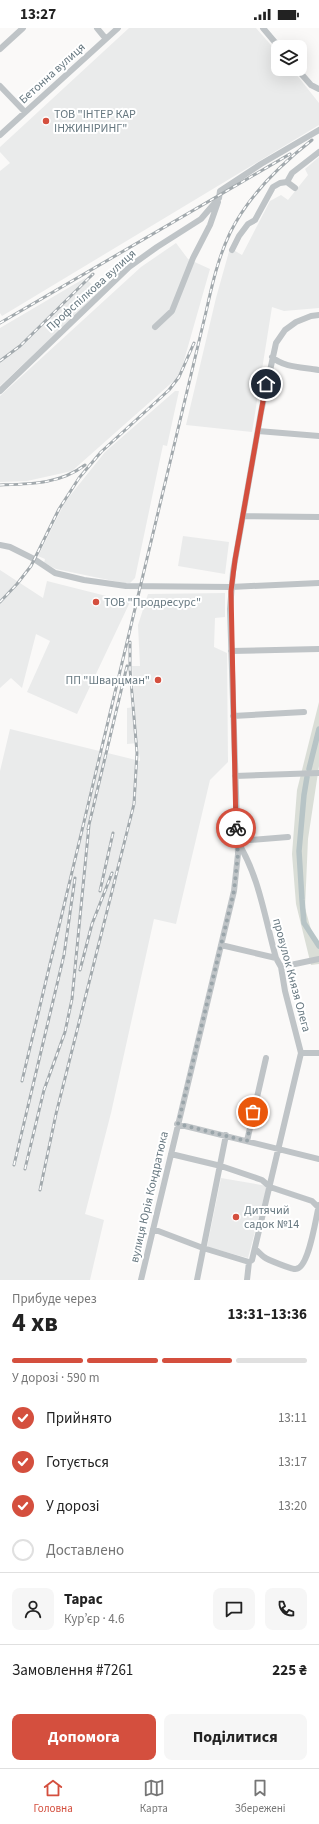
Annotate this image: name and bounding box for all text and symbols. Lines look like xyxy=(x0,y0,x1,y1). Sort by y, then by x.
text: 13:27 xyxy=(20,4,56,25)
street label: Бетонна вулиця xyxy=(15,39,89,108)
map controls xyxy=(271,40,307,76)
button: layers xyxy=(271,40,307,76)
place label: ТОВ "ІНТЕР КАР ІНЖИНІРИНГ" xyxy=(54,106,136,137)
marker: ТОВ "ІНТЕР КАР ІНЖИНІРИНГ" xyxy=(41,116,51,126)
street label: Профспілкова вулиця xyxy=(43,245,140,335)
pin xyxy=(249,367,283,401)
icon: home xyxy=(255,373,277,395)
place label: ТОВ "Продресурс" xyxy=(104,594,201,611)
marker: ТОВ "Продресурс" xyxy=(91,597,101,607)
place label: ПП "Шварцман" xyxy=(65,672,150,689)
marker: ПП "Шварцман" xyxy=(153,675,163,685)
courier xyxy=(216,808,256,848)
icon: bike xyxy=(225,817,247,839)
street label: провулок Князя Олега xyxy=(268,916,315,1034)
pin xyxy=(236,1095,270,1129)
icon: bag xyxy=(242,1101,264,1123)
street label: вулиця Юрія Кондратюка xyxy=(126,1130,173,1264)
place label: Дитячий садок №14 xyxy=(244,1202,299,1233)
marker: Дитячий садок №14 xyxy=(231,1212,241,1222)
text: Прибуде через xyxy=(12,1290,97,1308)
text: 4 хв xyxy=(12,1304,58,1341)
text: 13:31–13:36 xyxy=(227,1304,307,1325)
text: У дорозі · 590 m xyxy=(12,1369,100,1387)
icon: check xyxy=(12,1407,34,1429)
text: Прийнято xyxy=(46,1408,112,1429)
text: 13:11 xyxy=(278,1409,307,1427)
icon: check xyxy=(12,1451,34,1473)
text: Готується xyxy=(46,1452,109,1473)
text: 13:17 xyxy=(278,1453,307,1471)
icon: check xyxy=(12,1495,34,1517)
text: У дорозі xyxy=(46,1496,100,1517)
text: 13:20 xyxy=(278,1497,307,1515)
text: Доставлено xyxy=(46,1540,124,1561)
button: person xyxy=(12,1588,54,1630)
button: chat xyxy=(213,1588,255,1630)
button: phone xyxy=(265,1588,307,1630)
text: Тарас xyxy=(64,1589,103,1610)
text: Кур’єр · 4.6 xyxy=(64,1610,124,1628)
text: Замовлення #7261 xyxy=(12,1660,133,1681)
text: 225 ₴ xyxy=(272,1660,307,1681)
button: Допомога xyxy=(12,1714,156,1760)
button: Поділитися xyxy=(164,1714,307,1760)
tab: Головна xyxy=(33,1777,73,1816)
tab: Карта xyxy=(140,1777,168,1816)
tab: Збережені xyxy=(235,1777,286,1816)

